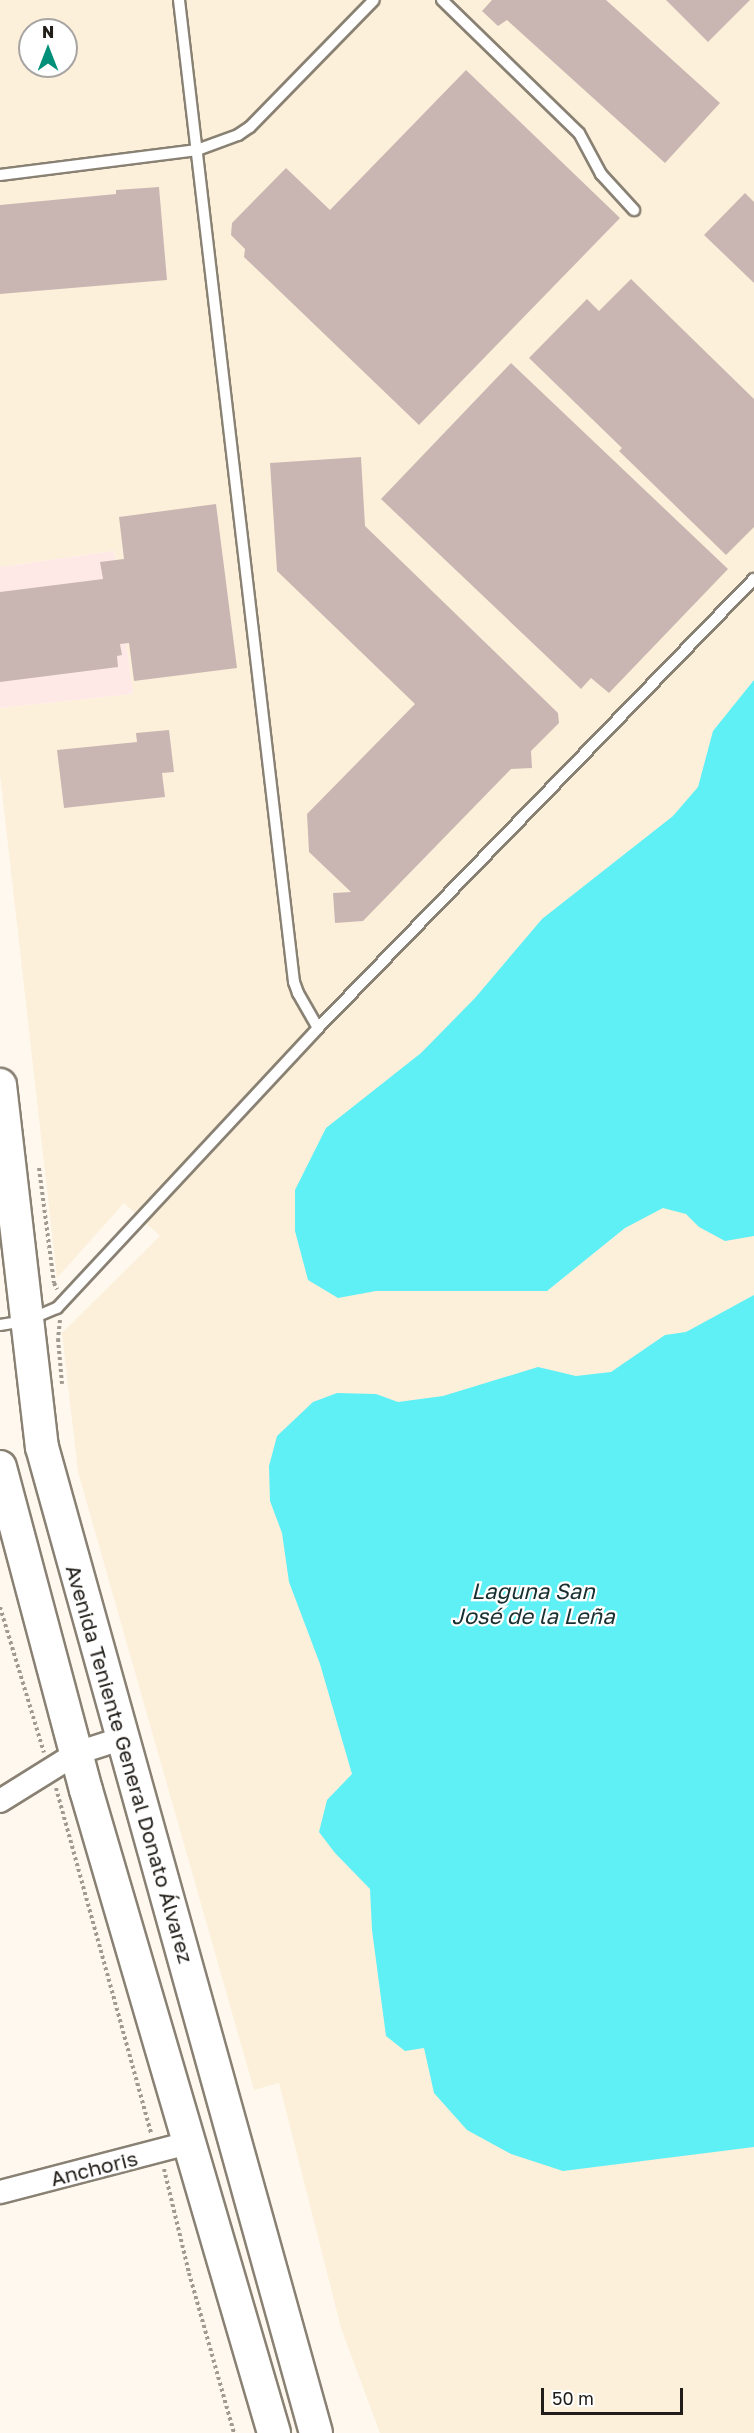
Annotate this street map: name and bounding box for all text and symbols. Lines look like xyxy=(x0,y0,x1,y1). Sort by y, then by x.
north arrow xyxy=(18,18,78,78)
text: N xyxy=(42,22,54,42)
street label: Avenida Teniente General Donato Álvarez xyxy=(61,1562,199,1966)
water label: Laguna San José de la Leña xyxy=(451,1577,615,1628)
street label: Anchoris xyxy=(48,2145,140,2191)
scale bar xyxy=(544,2376,686,2414)
text: 50 m xyxy=(552,2387,594,2409)

